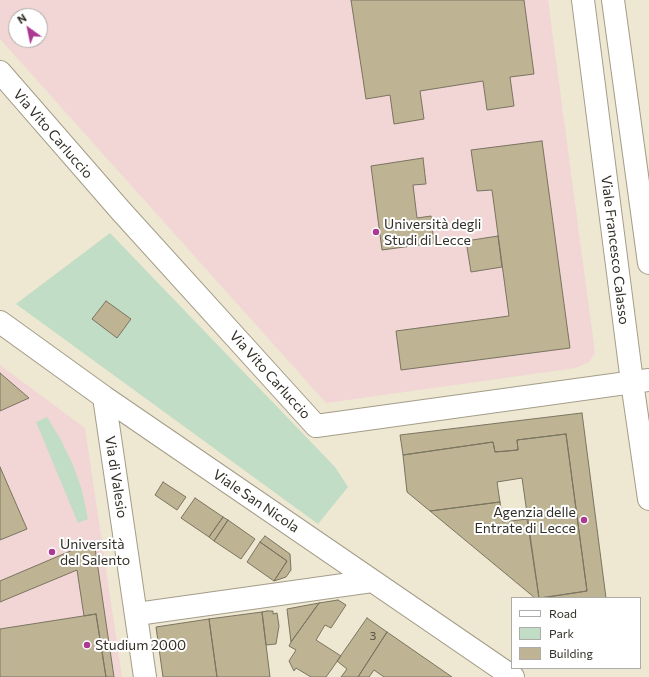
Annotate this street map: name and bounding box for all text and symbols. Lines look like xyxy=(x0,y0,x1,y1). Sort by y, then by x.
north arrow xyxy=(8,8,48,48)
text: N xyxy=(15,11,29,26)
street label: Via Vito Carluccio xyxy=(10,86,96,182)
street label: Viale Francesco Calasso xyxy=(598,174,632,326)
place label: Università degli Studi di Lecce xyxy=(384,216,481,248)
marker: Università degli Studi di Lecce xyxy=(371,227,381,237)
street label: Via Vito Carluccio xyxy=(226,327,314,423)
street label: Via di Valesio xyxy=(101,435,131,519)
street label: Viale San Nicola xyxy=(210,466,302,536)
place label: Agenzia delle Entrate di Lecce xyxy=(474,504,576,536)
marker: Agenzia delle Entrate di Lecce xyxy=(579,515,589,525)
place label: Università del Salento xyxy=(60,536,130,568)
marker: Università del Salento xyxy=(47,547,57,557)
legend xyxy=(511,597,641,669)
text: Road xyxy=(549,606,577,620)
text: Park xyxy=(549,626,574,640)
house number: 3 xyxy=(370,629,376,643)
place label: Studium 2000 xyxy=(95,637,186,653)
marker: Studium 2000 xyxy=(82,640,92,650)
text: Building xyxy=(549,646,593,660)

